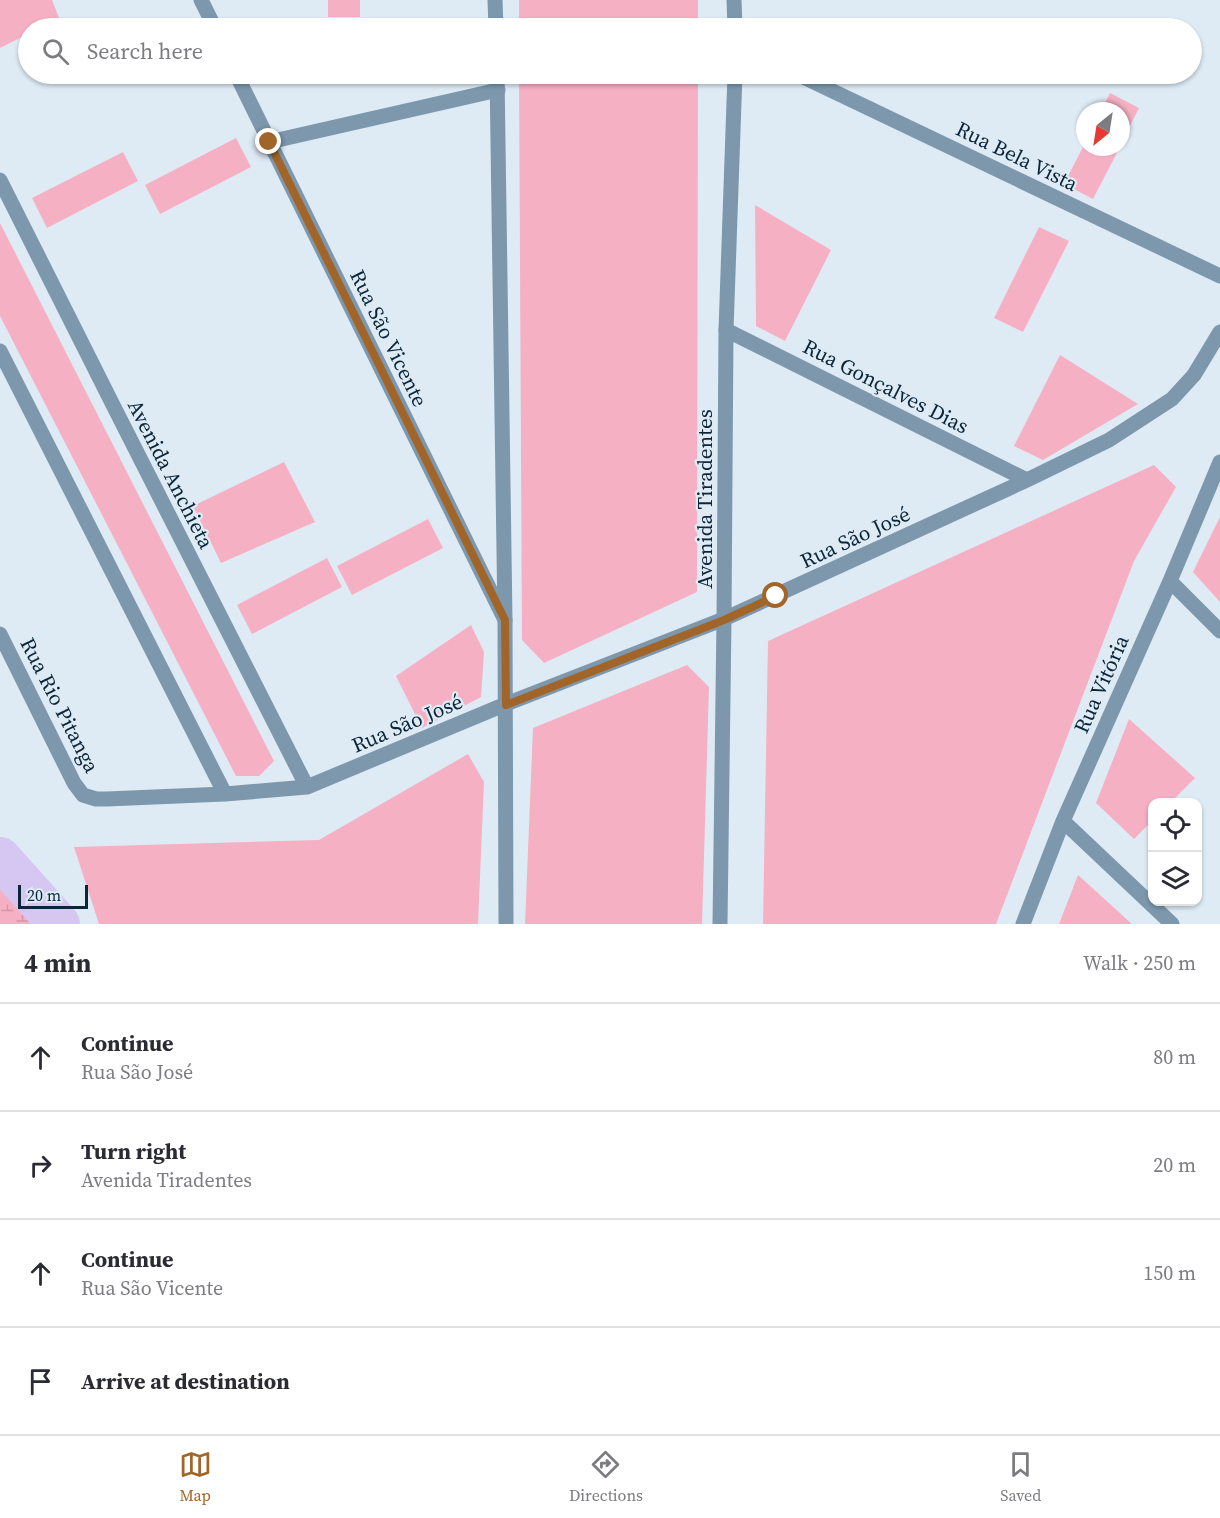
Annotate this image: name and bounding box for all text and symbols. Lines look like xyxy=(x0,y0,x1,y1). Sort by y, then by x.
search box xyxy=(18,18,1202,84)
icon: search xyxy=(39,35,72,68)
text: Search here xyxy=(87,36,203,66)
north arrow xyxy=(1076,102,1130,156)
street label: Rua Bela Vista xyxy=(951,114,1083,198)
route end xyxy=(255,128,281,154)
street label: Rua São Vicente xyxy=(343,265,435,411)
street label: Rua Gonçalves Dias xyxy=(798,332,974,440)
street label: Avenida Anchieta xyxy=(121,395,221,554)
street label: Avenida Tiradentes xyxy=(690,409,719,589)
street label: Rua São José xyxy=(795,499,915,575)
route start xyxy=(762,582,788,608)
street label: Rua Vitória xyxy=(1066,630,1136,738)
street label: Rua Rio Pitanga xyxy=(14,633,107,778)
street label: Rua São José xyxy=(347,687,467,759)
map controls xyxy=(1148,798,1202,906)
button: locate xyxy=(1148,798,1202,852)
button: layers xyxy=(1148,852,1202,906)
scale bar xyxy=(18,882,88,910)
text: 20 m xyxy=(27,884,61,906)
text: 4 min xyxy=(24,945,91,981)
text: Walk · 250 m xyxy=(1083,949,1196,977)
text: Continue xyxy=(81,1028,174,1058)
icon: ahead xyxy=(24,1041,57,1074)
text: 80 m xyxy=(1153,1043,1196,1071)
text: Rua São José xyxy=(81,1058,193,1086)
text: Turn right xyxy=(81,1136,186,1166)
icon: right xyxy=(24,1149,57,1182)
text: 20 m xyxy=(1153,1151,1196,1179)
text: Avenida Tiradentes xyxy=(81,1166,252,1194)
text: Continue xyxy=(81,1244,174,1274)
icon: ahead xyxy=(24,1257,57,1290)
text: 150 m xyxy=(1143,1259,1196,1287)
text: Rua São Vicente xyxy=(81,1274,223,1302)
icon: arrive xyxy=(24,1365,57,1398)
text: Arrive at destination xyxy=(81,1366,290,1396)
tab: Map xyxy=(179,1448,212,1506)
tab: Directions xyxy=(569,1448,643,1506)
tab: Saved xyxy=(1000,1448,1041,1506)

